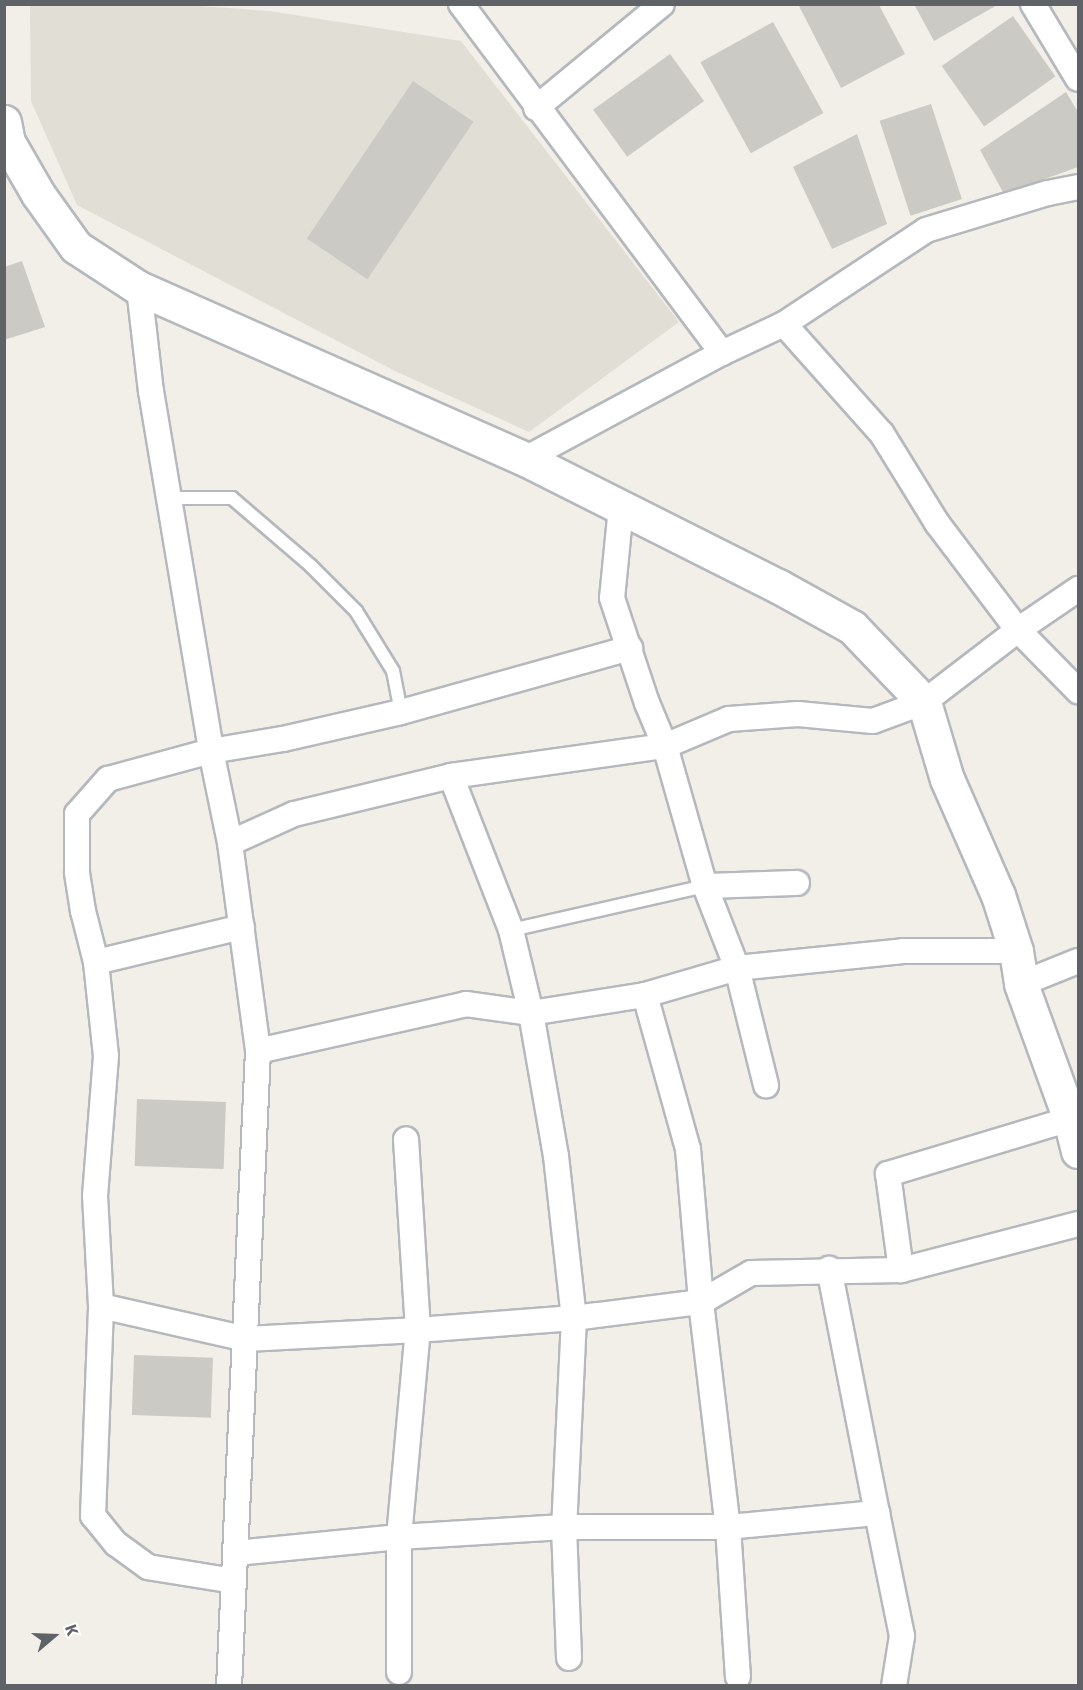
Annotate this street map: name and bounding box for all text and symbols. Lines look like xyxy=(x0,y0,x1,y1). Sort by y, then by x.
north arrow xyxy=(24,1606,84,1666)
text: K xyxy=(61,1622,82,1638)

